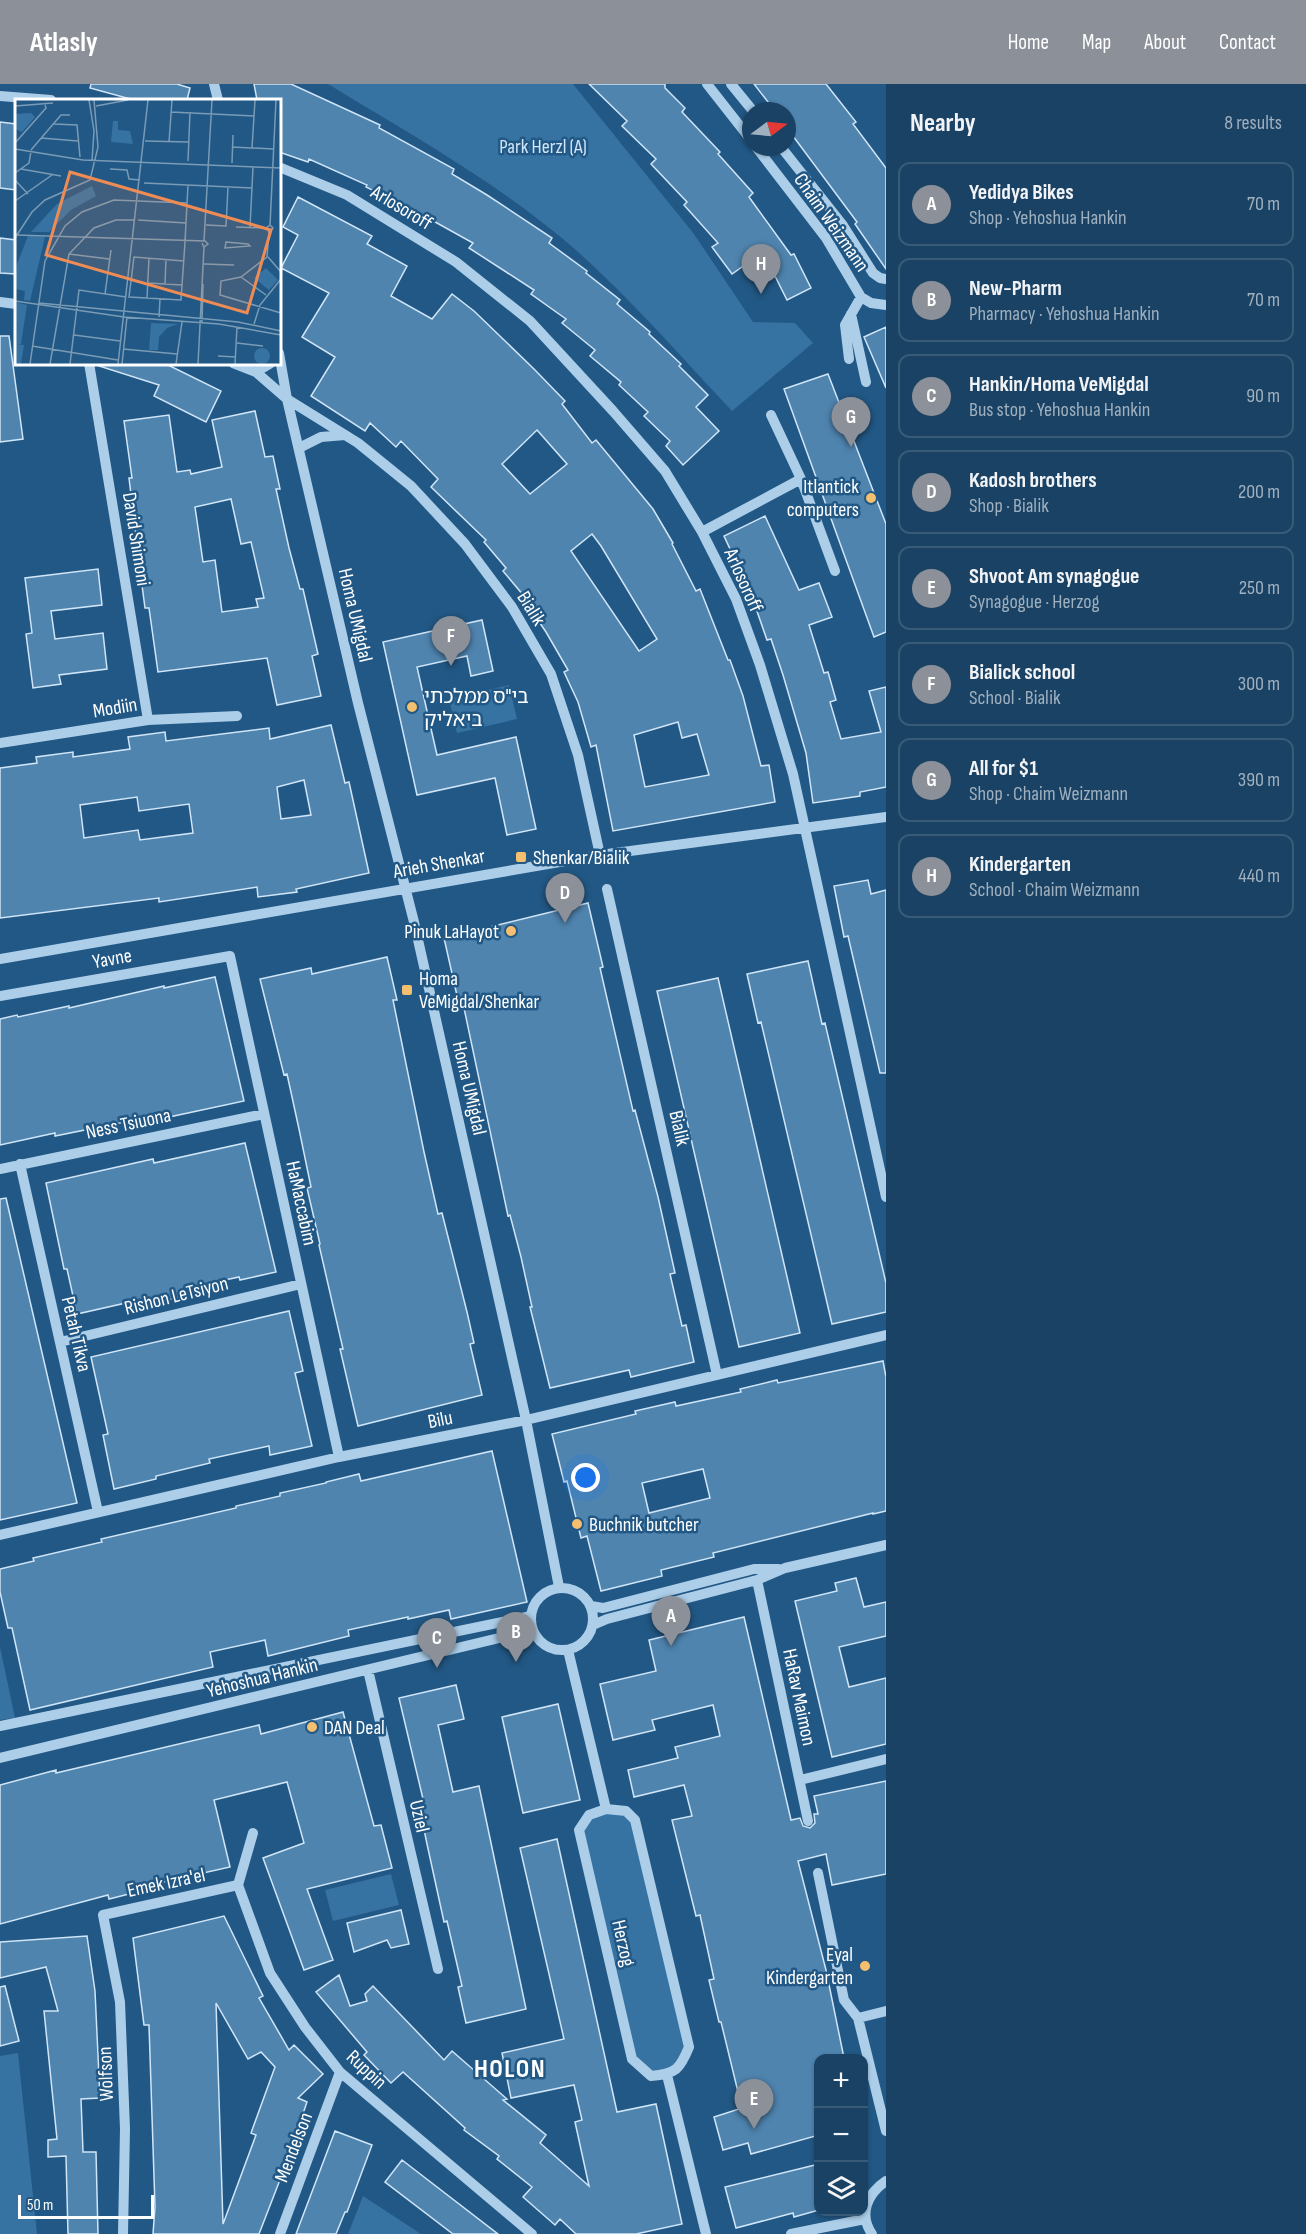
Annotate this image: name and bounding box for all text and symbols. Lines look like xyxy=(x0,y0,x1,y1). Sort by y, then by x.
text: Atlasly xyxy=(30,26,98,59)
text: Home xyxy=(1008,30,1049,55)
text: Map xyxy=(1082,30,1111,55)
text: About xyxy=(1144,30,1186,55)
text: Contact xyxy=(1219,30,1276,55)
inset map xyxy=(15,99,280,364)
north arrow xyxy=(742,102,796,156)
text: Nearby xyxy=(910,108,976,139)
text: 8 results xyxy=(1224,111,1282,135)
park label: Park Herzl (A) xyxy=(499,135,587,159)
street label: Chaim Weizmann xyxy=(788,169,874,277)
text: Yedidya Bikes xyxy=(969,179,1074,206)
street label: Arlosoroff xyxy=(366,180,437,236)
text: A xyxy=(927,192,936,216)
text: 70 m xyxy=(1247,192,1280,216)
text: Shop · Yehoshua Hankin xyxy=(969,206,1127,230)
pin: H xyxy=(742,244,780,294)
text: New-Pharm xyxy=(969,275,1062,302)
text: B xyxy=(927,288,936,312)
text: 70 m xyxy=(1247,288,1280,312)
text: Pharmacy · Yehoshua Hankin xyxy=(969,302,1159,326)
text: Hankin/Homa VeMigdal xyxy=(969,371,1149,398)
text: C xyxy=(926,384,937,408)
text: 90 m xyxy=(1246,384,1280,408)
pin: G xyxy=(832,398,870,447)
text: Bus stop · Yehoshua Hankin xyxy=(969,398,1150,422)
text: Kadosh brothers xyxy=(969,467,1097,494)
place label: Itlantick computers xyxy=(787,475,859,522)
text: D xyxy=(926,480,937,504)
text: 200 m xyxy=(1238,480,1280,504)
street label: David Shimoni xyxy=(117,491,155,588)
marker: Itlantick computers xyxy=(864,491,878,505)
text: Shop · Bialik xyxy=(969,494,1049,518)
street label: Arlosoroff xyxy=(718,544,768,617)
text: Shvoot Am synagogue xyxy=(969,563,1140,590)
street label: Homa UMigdal xyxy=(333,566,377,664)
text: E xyxy=(927,576,936,600)
text: 250 m xyxy=(1239,576,1280,600)
street label: Bialik xyxy=(511,587,551,630)
text: Synagogue · Herzog xyxy=(969,590,1099,614)
pin: F xyxy=(432,616,470,666)
text: Bialick school xyxy=(969,659,1075,686)
text: F xyxy=(927,672,936,696)
text: 300 m xyxy=(1238,672,1280,696)
place label: בי"ס ממלכתי ביאליק xyxy=(424,685,529,732)
text: School · Bialik xyxy=(969,686,1061,710)
street label: Modiin xyxy=(91,693,139,723)
marker: בי"ס ממלכתי ביאליק xyxy=(405,700,419,714)
text: All for $1 xyxy=(969,755,1038,782)
text: G xyxy=(926,768,937,792)
text: 390 m xyxy=(1238,768,1280,792)
text: Shop · Chaim Weizmann xyxy=(969,782,1128,806)
street label: Arieh Shenkar xyxy=(390,844,487,884)
place label: Shenkar/Bialik xyxy=(533,846,630,870)
marker: Shenkar/Bialik xyxy=(514,850,528,864)
text: Kindergarten xyxy=(969,851,1071,878)
text: H xyxy=(926,864,937,888)
text: 440 m xyxy=(1238,864,1280,888)
pin: D xyxy=(546,874,584,923)
text: School · Chaim Weizmann xyxy=(969,878,1140,902)
place label: Pinuk LaHayot xyxy=(404,920,499,944)
marker: Pinuk LaHayot xyxy=(504,924,518,938)
street label: Yavne xyxy=(91,944,134,974)
place label: Homa VeMigdal/Shenkar xyxy=(419,967,540,1014)
marker: Homa VeMigdal/Shenkar xyxy=(400,983,414,997)
street label: Homa UMigdal xyxy=(447,1039,491,1137)
street label: Ness Tsiuona xyxy=(83,1103,173,1145)
street label: Bialik xyxy=(663,1108,695,1149)
street label: HaMaccabim xyxy=(280,1159,322,1248)
street label: Rishon LeTsiyon xyxy=(122,1271,231,1320)
street label: Petah Tikva xyxy=(56,1294,96,1374)
street label: Bilu xyxy=(426,1406,455,1434)
your location xyxy=(571,1463,600,1492)
place label: Buchnik butcher xyxy=(589,1513,699,1537)
marker: Buchnik butcher xyxy=(570,1517,584,1531)
pin: A xyxy=(652,1596,690,1646)
pin: B xyxy=(496,1612,536,1662)
pin: C xyxy=(418,1618,456,1668)
street label: HaRav Maimon xyxy=(777,1647,821,1748)
street label: Yehoshua Hankin xyxy=(204,1653,320,1703)
place label: DAN Deal xyxy=(324,1716,385,1740)
marker: DAN Deal xyxy=(305,1720,319,1734)
street label: Uziel xyxy=(404,1798,434,1835)
street label: Emek Izra'el xyxy=(125,1863,207,1903)
street label: Herzog xyxy=(606,1918,640,1969)
place label: Eyal Kindergarten xyxy=(766,1943,853,1990)
marker: Eyal Kindergarten xyxy=(858,1959,872,1973)
street label: Ruppin xyxy=(341,2045,391,2094)
street label: Wolfson xyxy=(93,2046,119,2102)
district label: HOLON xyxy=(474,2054,546,2085)
map controls xyxy=(814,2054,868,2216)
button: + xyxy=(814,2054,868,2108)
pin: E xyxy=(734,2080,774,2129)
button: − xyxy=(814,2108,868,2162)
street label: Mendelson xyxy=(270,2109,318,2186)
button: layers xyxy=(814,2162,868,2216)
scale bar xyxy=(18,2192,154,2220)
text: 50 m xyxy=(27,2196,53,2215)

